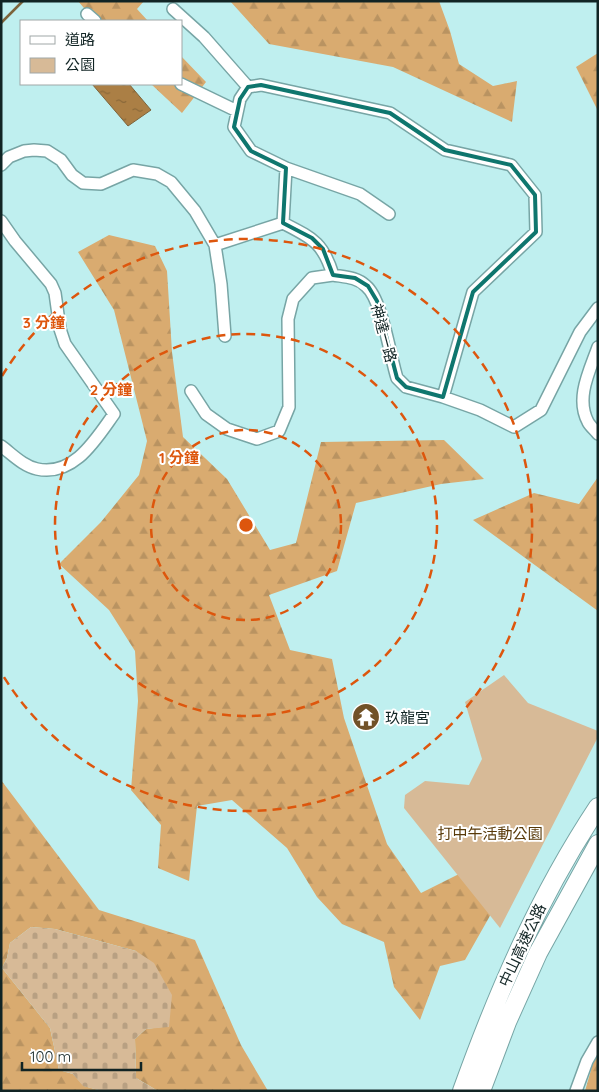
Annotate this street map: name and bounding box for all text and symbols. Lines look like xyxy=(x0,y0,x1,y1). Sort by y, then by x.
legend xyxy=(20,20,182,85)
text: 道路 xyxy=(65,30,95,49)
text: 公園 xyxy=(65,55,95,74)
street label: 神達一路 xyxy=(367,302,401,364)
text: 3 分鐘 xyxy=(23,313,65,332)
text: 2 分鐘 xyxy=(90,380,132,399)
text: 1 分鐘 xyxy=(159,448,199,467)
centre of rings xyxy=(237,516,255,534)
temple icon: 玖龍宮 xyxy=(351,702,381,732)
place label: 玖龍宮 xyxy=(385,708,430,727)
park label: 打中午活動公園 xyxy=(437,824,543,843)
street label: 中山高速公路 xyxy=(494,900,550,990)
scale bar xyxy=(22,1040,141,1072)
text: 100 m xyxy=(30,1047,71,1066)

